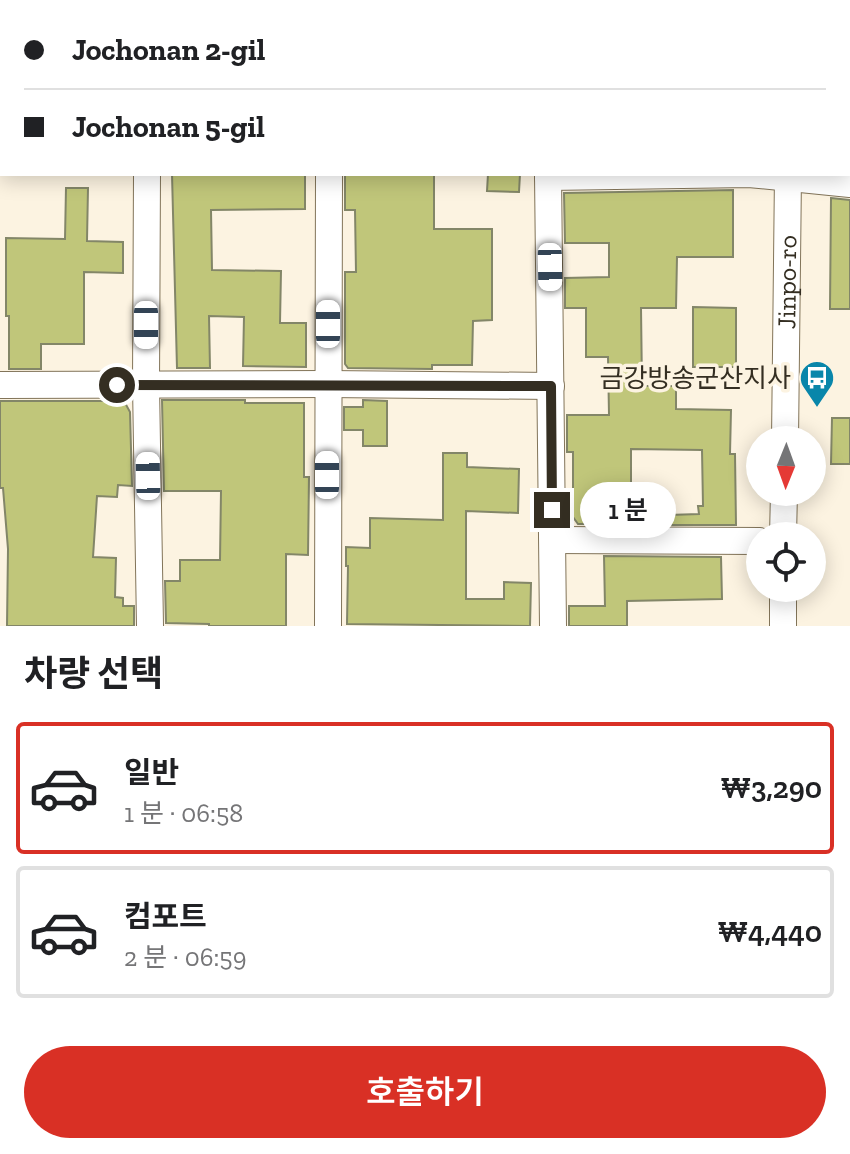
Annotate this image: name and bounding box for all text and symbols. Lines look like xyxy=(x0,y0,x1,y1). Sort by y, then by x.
text: Jochonan 2-gil xyxy=(72,32,265,68)
text: Jochonan 5-gil xyxy=(72,109,265,145)
street label: Jinpo-ro xyxy=(770,235,803,329)
car xyxy=(538,243,562,291)
car xyxy=(316,300,340,348)
car xyxy=(134,301,158,349)
bus stop icon: 금강방송군산지사 xyxy=(798,359,836,409)
place label: 금강방송군산지사 xyxy=(600,362,791,394)
route start xyxy=(99,367,135,403)
north arrow xyxy=(746,426,826,506)
map controls xyxy=(746,426,826,602)
car xyxy=(315,451,339,499)
car xyxy=(136,452,160,500)
callout: 1 분 xyxy=(580,482,676,538)
route end xyxy=(534,492,570,528)
text: 1 분 xyxy=(608,494,648,526)
button: locate xyxy=(746,522,826,602)
text: 차량 선택 xyxy=(24,652,163,695)
icon: car xyxy=(28,752,100,824)
text: 일반 xyxy=(124,755,179,791)
text: ₩3,290 xyxy=(720,770,822,806)
text: 1 분 · 06:58 xyxy=(124,797,243,829)
icon: car xyxy=(28,896,100,968)
text: 컴포트 xyxy=(124,899,207,935)
text: ₩4,440 xyxy=(718,914,822,950)
text: 2 분 · 06:59 xyxy=(124,941,246,973)
button: 호출하기 xyxy=(24,1046,826,1138)

